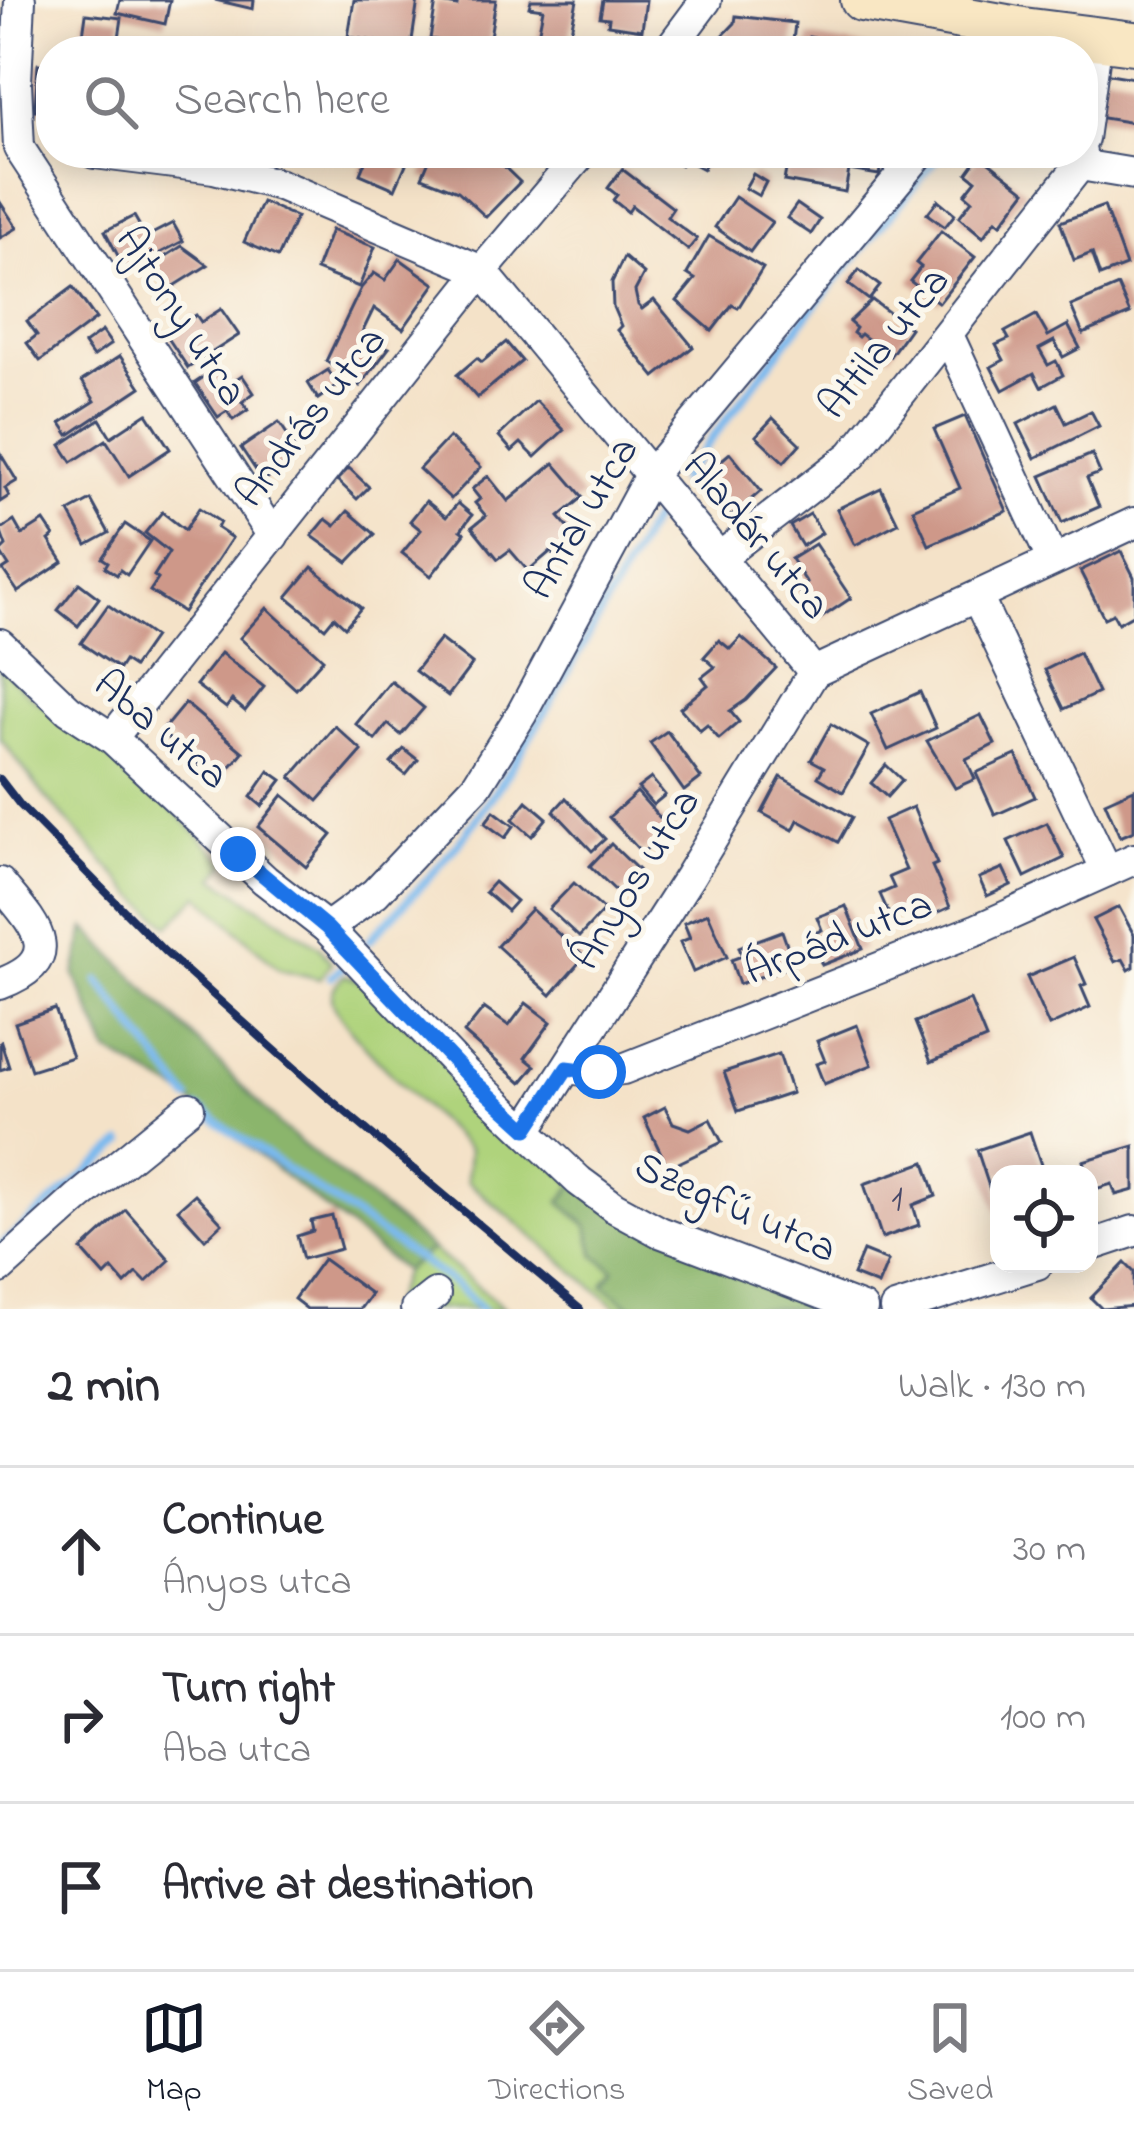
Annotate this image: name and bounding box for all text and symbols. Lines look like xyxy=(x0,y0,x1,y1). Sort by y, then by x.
search box xyxy=(36,36,1098,168)
icon: search xyxy=(78,69,144,135)
text: Search here xyxy=(174,69,390,135)
street label: Ajtony utca xyxy=(99,215,261,419)
street label: Attila utca xyxy=(804,254,966,434)
street label: András utca xyxy=(222,314,402,522)
street label: Antal utca xyxy=(510,426,656,612)
street label: Aladár utca xyxy=(666,440,844,634)
street label: Aba utca xyxy=(79,656,241,806)
street label: Ányos utca xyxy=(557,777,717,983)
route end xyxy=(211,827,265,881)
street label: Árpád utca xyxy=(736,875,942,1003)
route start xyxy=(572,1045,626,1099)
street label: Szegfű utca xyxy=(624,1137,846,1281)
map controls xyxy=(990,1165,1098,1273)
button: locate xyxy=(990,1165,1098,1273)
house number: 1 xyxy=(891,1174,903,1227)
text: 2 min xyxy=(48,1350,160,1425)
text: Walk · 130 m xyxy=(898,1359,1086,1416)
text: Continue xyxy=(162,1489,323,1555)
icon: ahead xyxy=(48,1518,114,1584)
text: 30 m xyxy=(1013,1522,1086,1579)
text: Ányos utca xyxy=(162,1555,352,1612)
text: Turn right xyxy=(162,1657,335,1723)
icon: right xyxy=(48,1686,114,1752)
text: 100 m xyxy=(1000,1690,1086,1747)
text: Aba utca xyxy=(162,1723,311,1780)
icon: arrive xyxy=(48,1854,114,1920)
text: Arrive at destination xyxy=(162,1854,533,1920)
tab: Map xyxy=(141,1995,207,2115)
tab: Directions xyxy=(488,1995,626,2115)
tab: Saved xyxy=(907,1995,993,2115)

